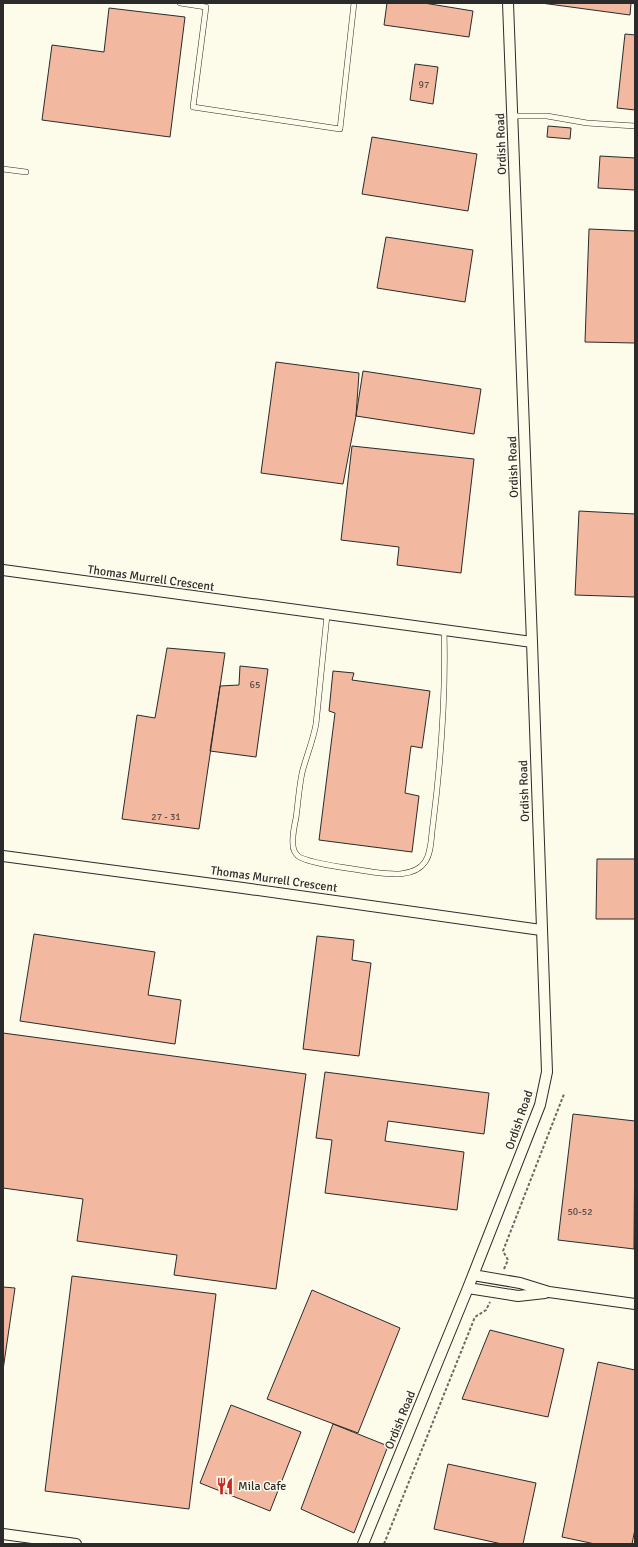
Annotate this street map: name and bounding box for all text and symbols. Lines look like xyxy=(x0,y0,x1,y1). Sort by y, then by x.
house number: 97 xyxy=(419,79,429,91)
street label: Ordish Road xyxy=(493,113,510,175)
street label: Ordish Road xyxy=(505,436,522,498)
street label: Thomas Murrell Crescent xyxy=(87,562,215,595)
house number: 65 xyxy=(250,679,260,691)
street label: Ordish Road xyxy=(516,760,533,822)
house number: 27 - 31 xyxy=(151,811,181,823)
street label: Thomas Murrell Crescent xyxy=(210,863,338,896)
street label: Ordish Road xyxy=(502,1088,537,1152)
house number: 50-52 xyxy=(567,1206,593,1218)
street label: Ordish Road xyxy=(382,1389,419,1452)
restaurant icon: Mila Cafe xyxy=(215,1476,235,1496)
place label: Mila Cafe xyxy=(238,1479,286,1494)

